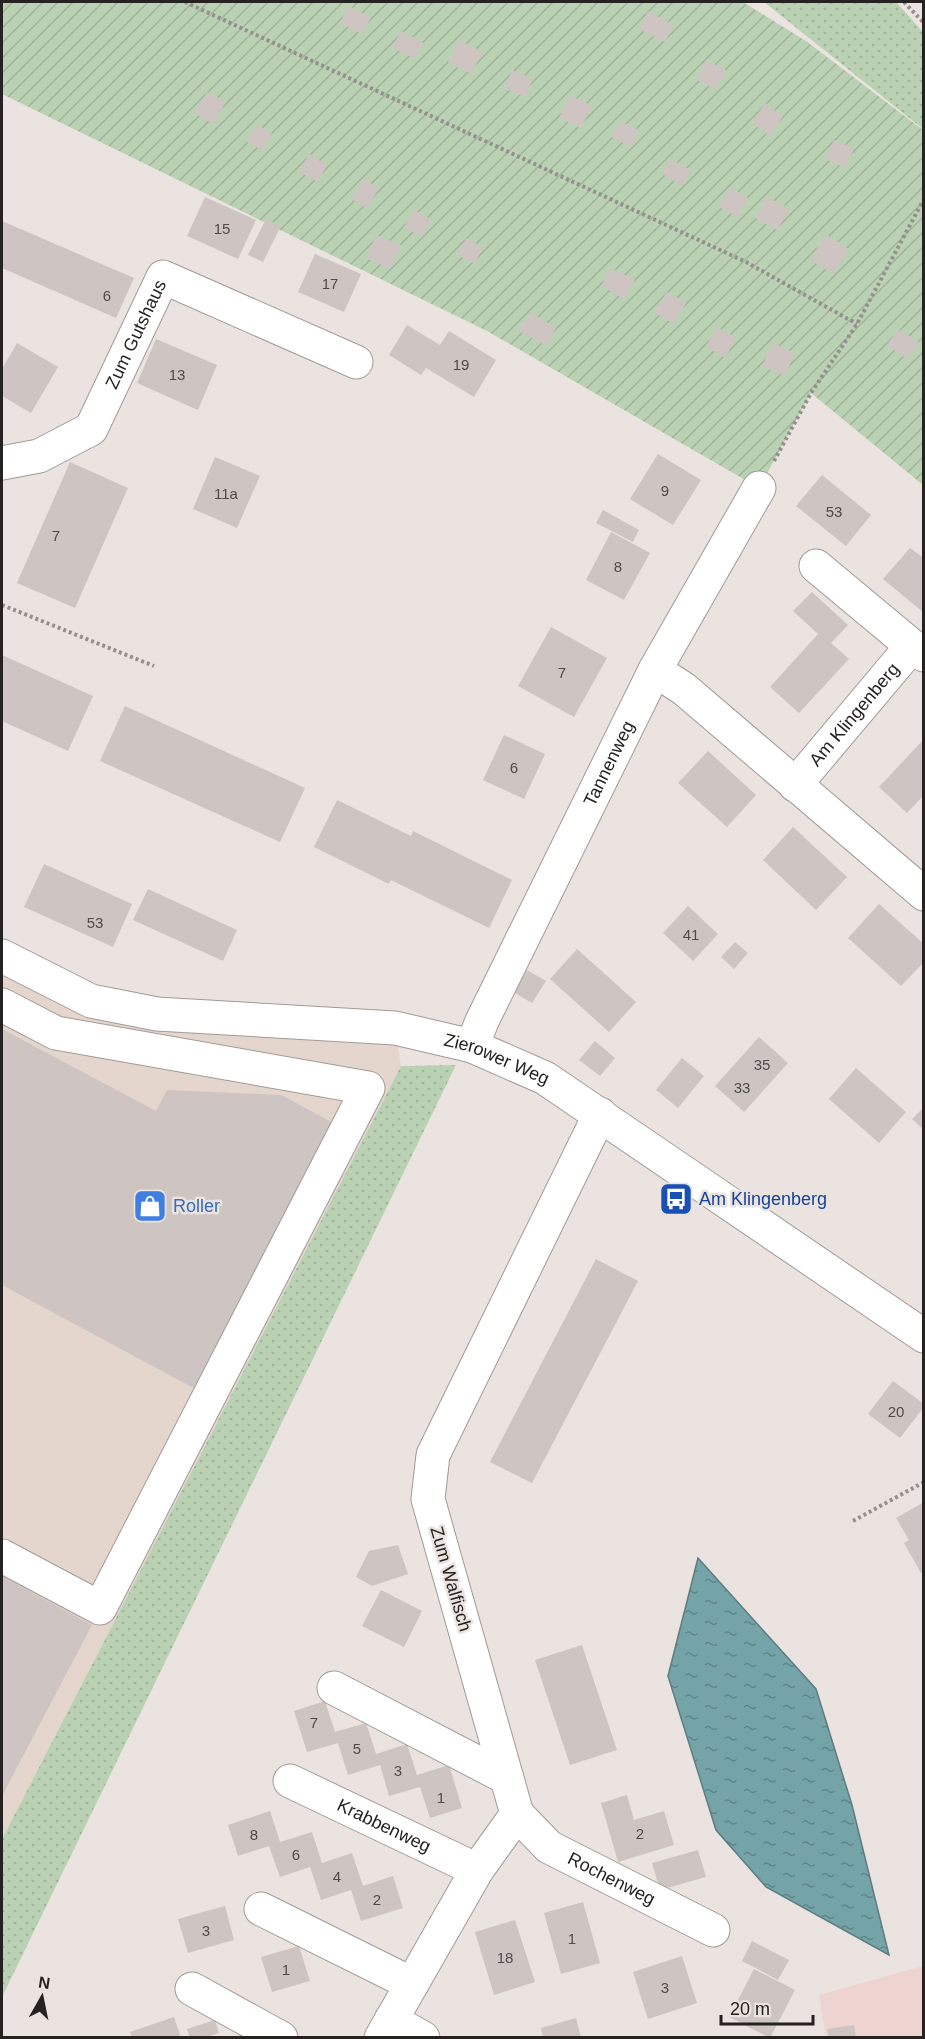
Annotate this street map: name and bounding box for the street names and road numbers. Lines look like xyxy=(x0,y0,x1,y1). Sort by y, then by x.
street label: Zum Gutshaus xyxy=(102,277,170,392)
street label: Am Klingenberg xyxy=(805,659,903,770)
street label: Tannenweg xyxy=(580,718,638,809)
street label: Zierower Weg xyxy=(442,1030,552,1089)
street label: Zum Walfisch xyxy=(426,1524,476,1634)
street label: Krabbenweg xyxy=(334,1795,434,1856)
street label: Rochenweg xyxy=(565,1848,658,1909)

